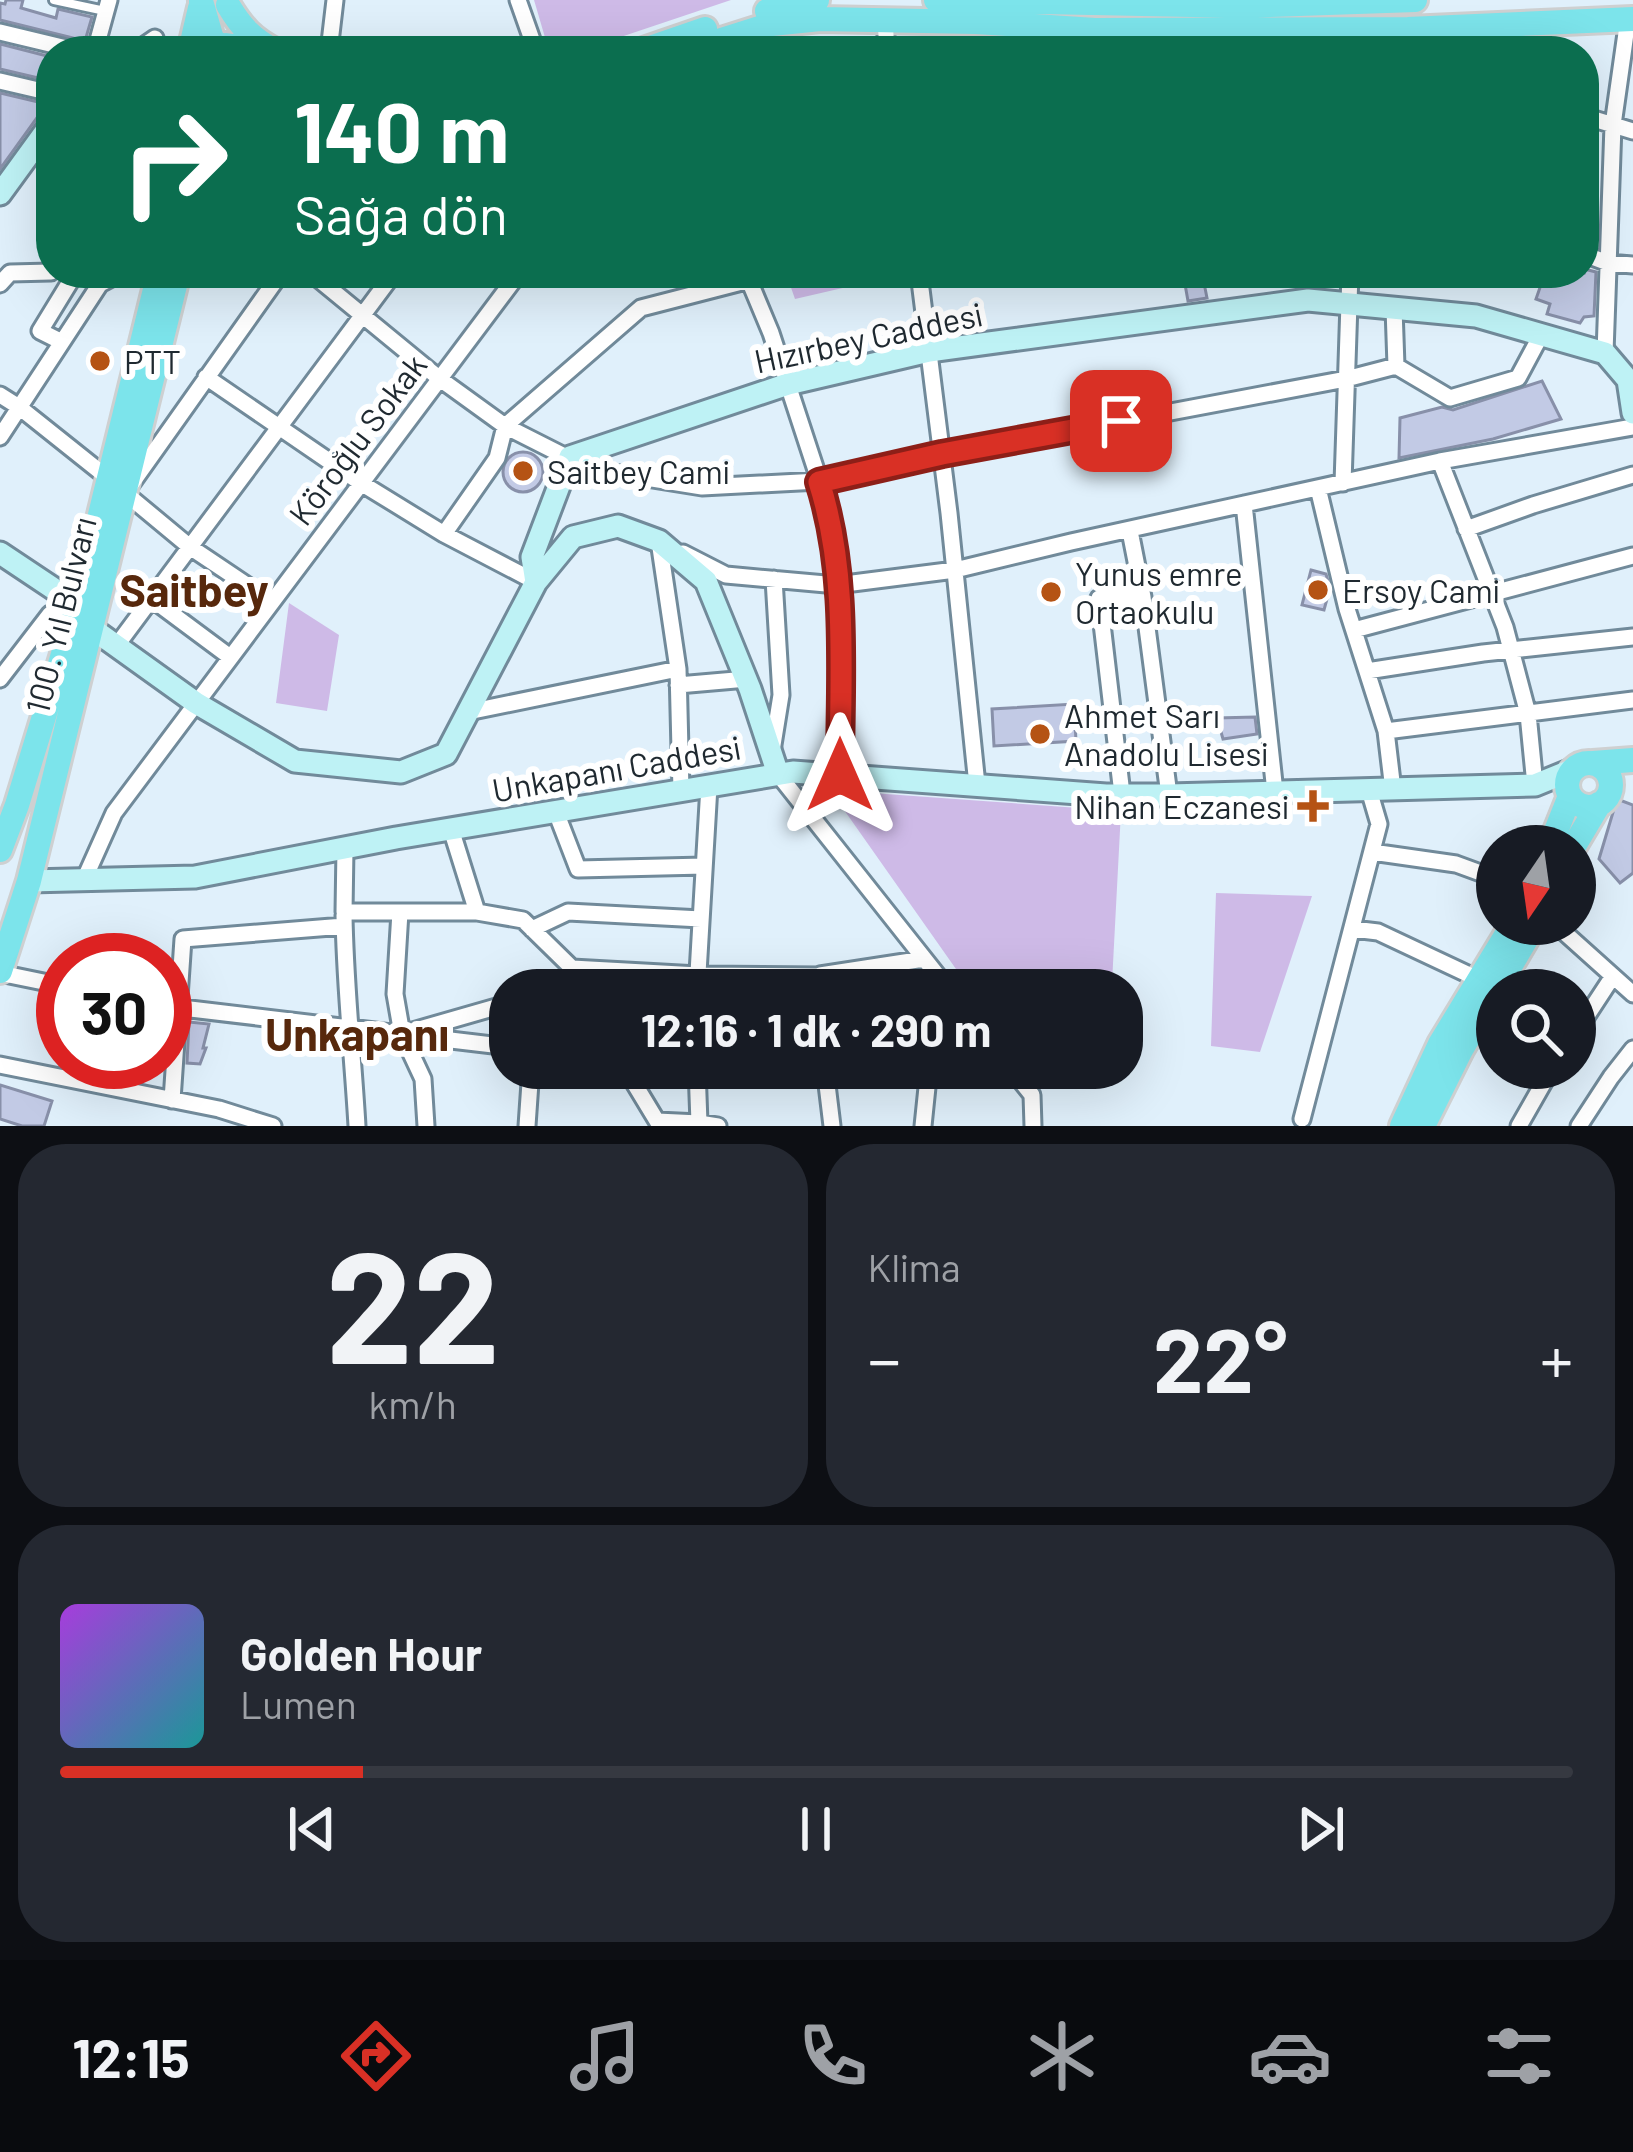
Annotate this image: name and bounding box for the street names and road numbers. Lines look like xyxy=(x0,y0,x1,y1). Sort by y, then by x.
street label: Hızırbey Caddesi xyxy=(750,293,986,381)
street label: Köroğlu Sokak xyxy=(280,346,434,532)
street label: 100. Yıl Bulvarı xyxy=(16,513,104,717)
street label: Unkapanı Caddesi xyxy=(489,726,743,810)

